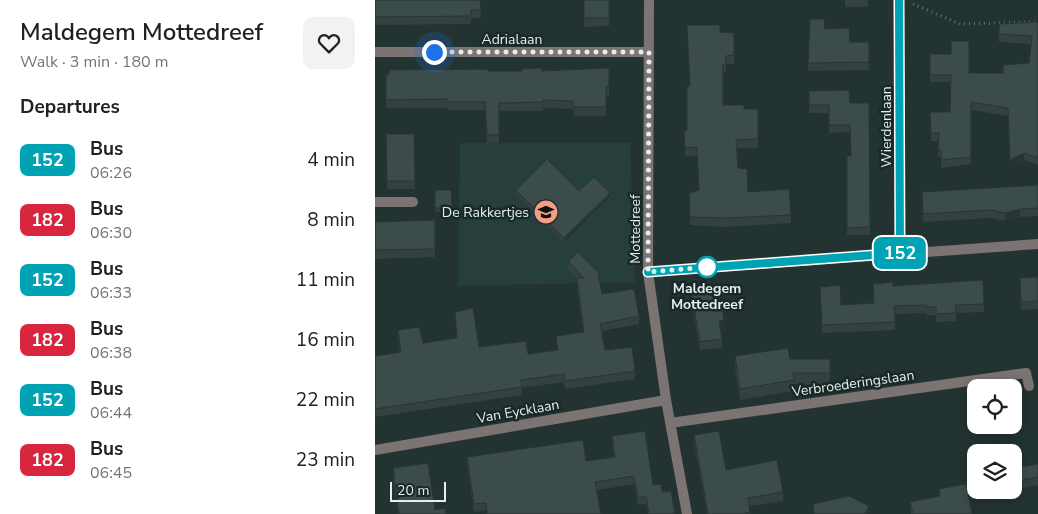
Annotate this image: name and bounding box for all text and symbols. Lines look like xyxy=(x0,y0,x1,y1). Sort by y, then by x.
text: Maldegem Mottedreef xyxy=(20,16,263,48)
button: heart xyxy=(303,17,355,69)
street label: Adrialaan xyxy=(482,30,542,49)
your location xyxy=(422,40,447,65)
text: Walk · 3 min · 180 m xyxy=(20,51,168,73)
street label: Wierdenlaan xyxy=(877,86,896,168)
text: Departures xyxy=(20,94,120,120)
text: Bus xyxy=(90,136,123,162)
text: 4 min xyxy=(307,147,355,173)
text: 152 xyxy=(31,148,64,172)
text: 06:26 xyxy=(90,162,132,184)
street label: Mottedreef xyxy=(626,194,645,264)
text: Bus xyxy=(90,196,123,222)
school or university icon: De Rakkertjes xyxy=(533,199,559,225)
place label: De Rakkertjes xyxy=(442,203,529,222)
text: 8 min xyxy=(307,207,355,233)
text: 182 xyxy=(31,208,64,232)
text: 06:30 xyxy=(90,222,132,244)
line badge: 152 xyxy=(871,237,929,269)
text: 152 xyxy=(884,241,916,265)
text: Bus xyxy=(90,256,123,282)
marker: Maldegem Mottedreef xyxy=(696,256,718,278)
text: 11 min xyxy=(296,267,355,293)
text: 152 xyxy=(31,268,64,292)
place label: Maldegem Mottedreef xyxy=(671,279,744,314)
text: 06:33 xyxy=(90,282,132,304)
text: Bus xyxy=(90,316,123,342)
text: 16 min xyxy=(296,327,355,353)
text: 182 xyxy=(31,328,64,352)
text: 06:38 xyxy=(90,342,132,364)
street label: Verbroederingslaan xyxy=(790,366,915,402)
text: Bus xyxy=(90,376,123,402)
map controls xyxy=(967,379,1022,499)
button: locate xyxy=(967,379,1022,434)
text: 22 min xyxy=(296,387,355,413)
text: 152 xyxy=(31,388,64,412)
street label: Van Eycklaan xyxy=(474,395,561,428)
text: 06:44 xyxy=(90,402,132,424)
text: Bus xyxy=(90,436,123,462)
button: layers xyxy=(967,444,1022,499)
text: 23 min xyxy=(296,447,355,473)
text: 182 xyxy=(31,448,64,472)
text: 06:45 xyxy=(90,462,132,484)
scale bar xyxy=(390,479,446,502)
text: 20 m xyxy=(397,481,429,500)

